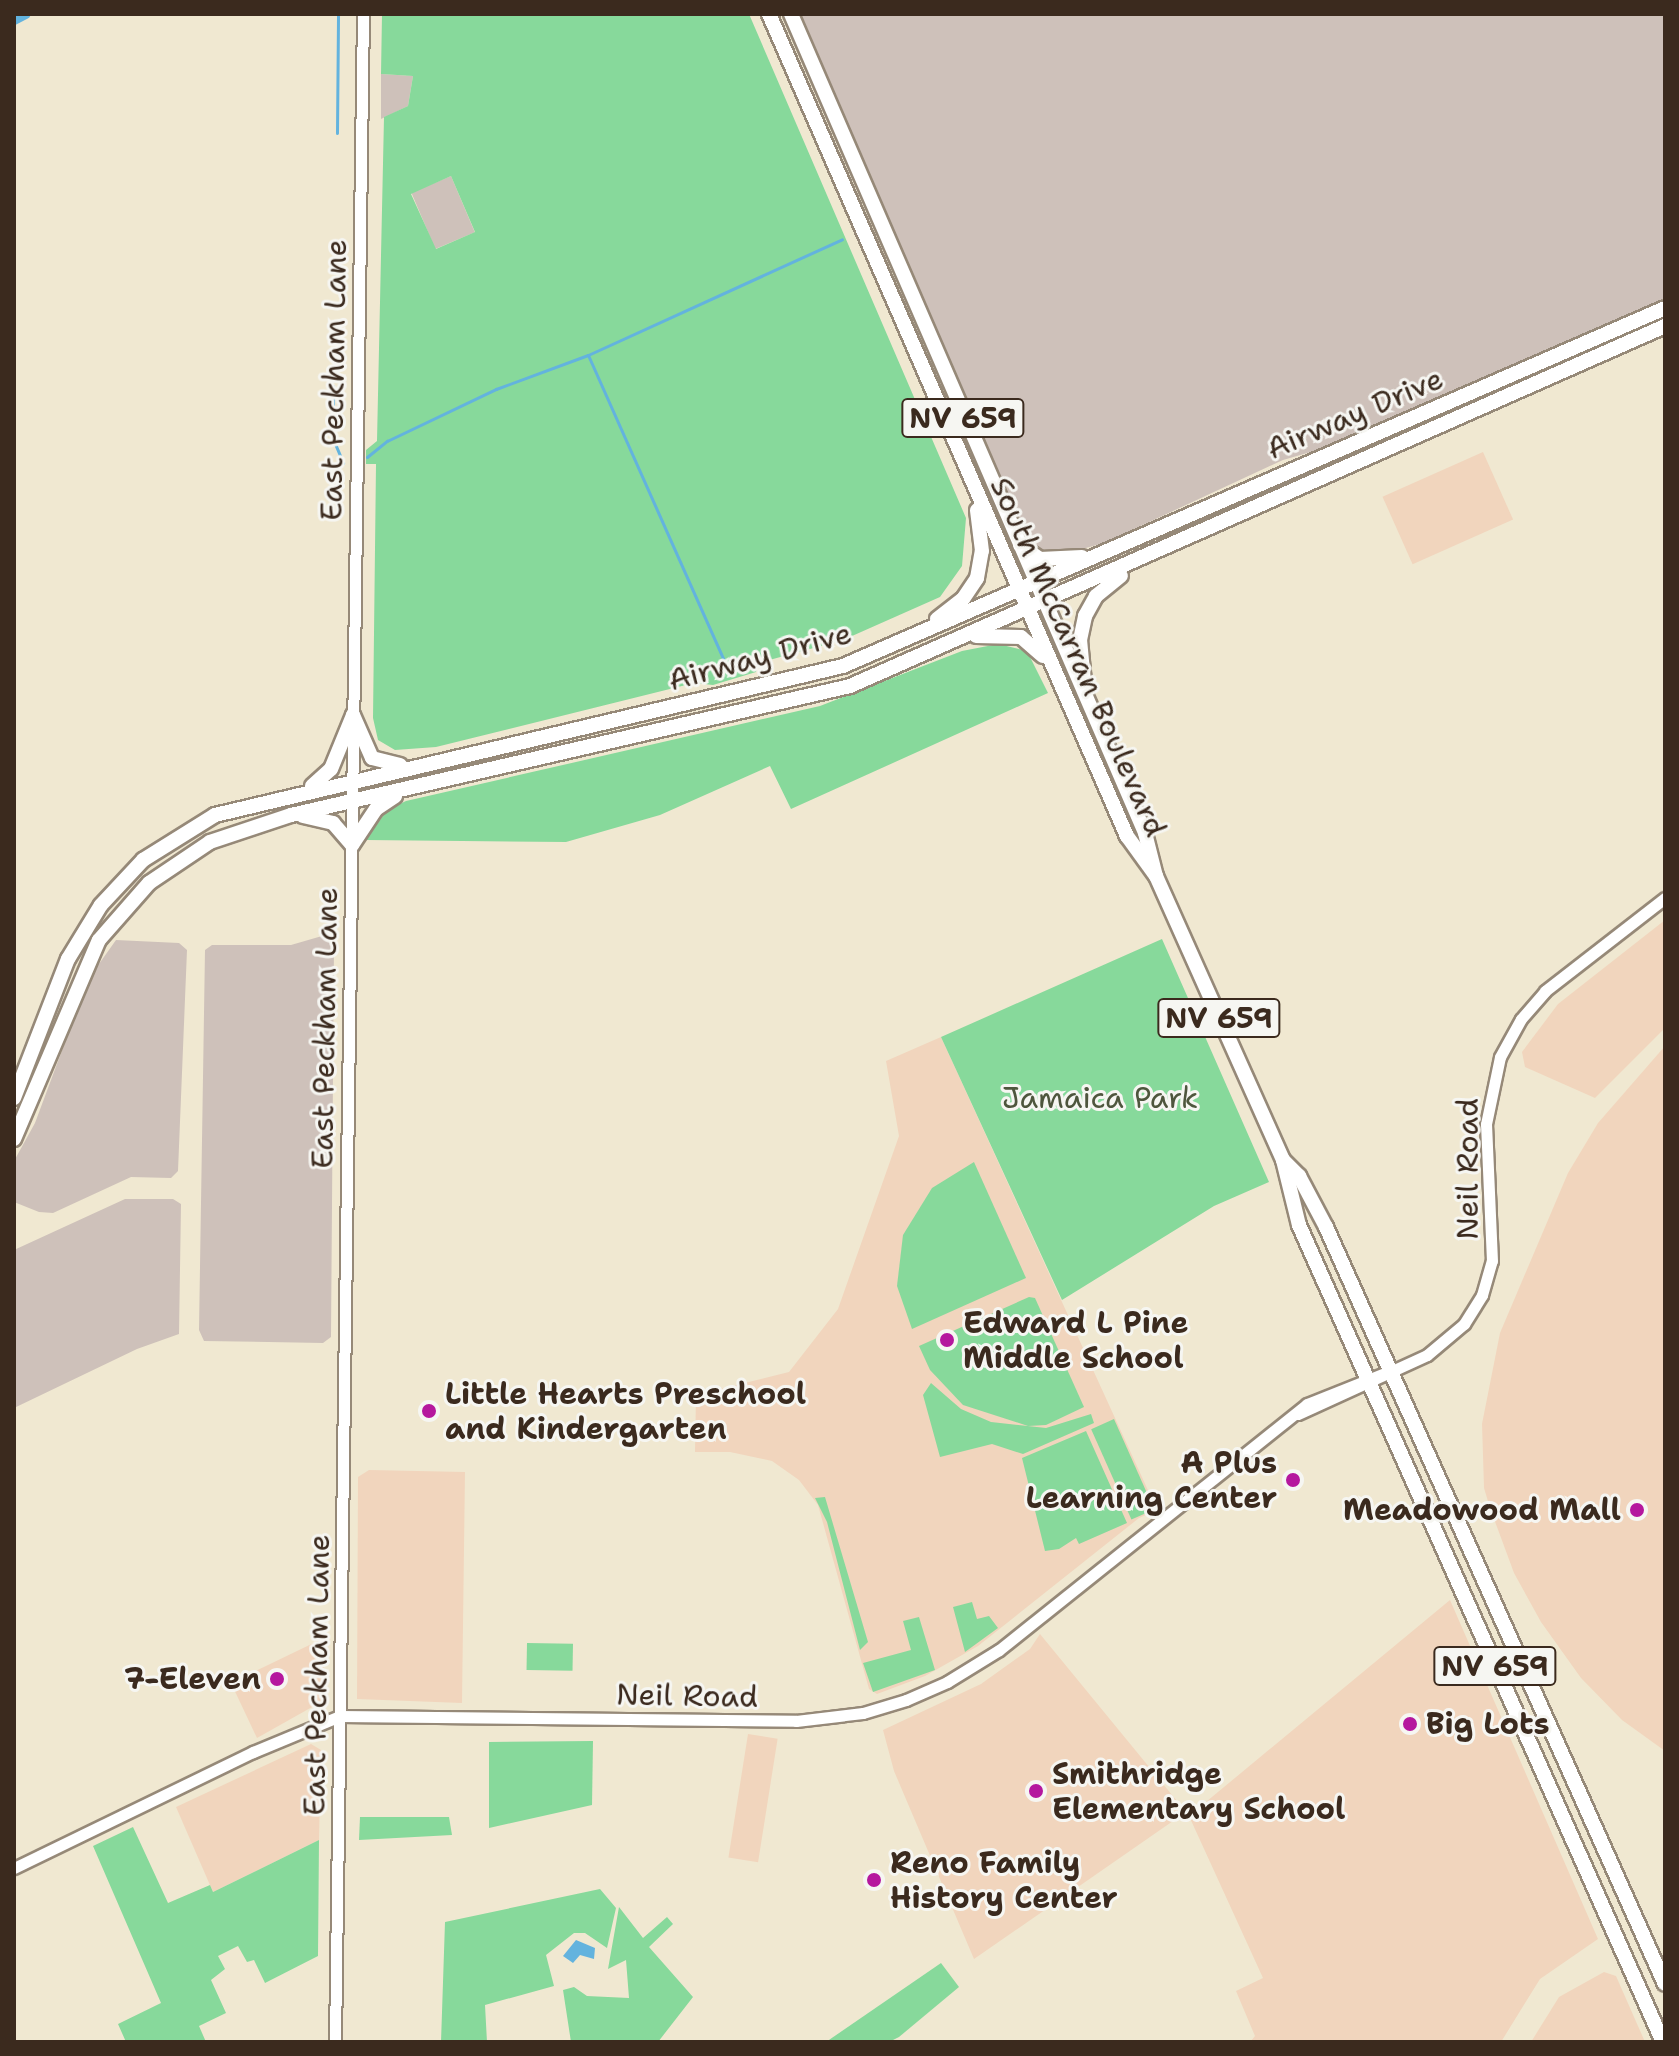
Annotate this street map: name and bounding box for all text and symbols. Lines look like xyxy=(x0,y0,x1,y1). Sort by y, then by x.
street label: East Peckham Lane xyxy=(314,239,354,521)
street label: Airway Drive xyxy=(1261,361,1449,467)
road number: NV 659 xyxy=(901,394,1025,442)
street label: South McCarran Boulevard xyxy=(982,472,1174,842)
street label: Airway Drive xyxy=(664,615,856,699)
street label: East Peckham Lane xyxy=(305,887,345,1169)
road number: NV 659 xyxy=(1157,994,1281,1042)
park label: Jamaica Park xyxy=(1002,1080,1198,1116)
street label: Neil Road xyxy=(1450,1098,1486,1240)
place label: Edward L Pine Middle School xyxy=(963,1305,1188,1376)
marker: Edward L Pine Middle School xyxy=(938,1331,956,1349)
place label: Little Hearts Preschool and Kindergarten xyxy=(445,1376,806,1446)
marker: Little Hearts Preschool and Kindergarten xyxy=(420,1402,438,1420)
place label: A Plus Learning Center xyxy=(1026,1445,1277,1516)
marker: A Plus Learning Center xyxy=(1284,1471,1302,1489)
place label: Meadowood Mall xyxy=(1343,1492,1621,1528)
marker: Meadowood Mall xyxy=(1628,1501,1646,1519)
street label: East Peckham Lane xyxy=(297,1534,337,1816)
road number: NV 659 xyxy=(1433,1642,1557,1690)
place label: 7-Eleven xyxy=(124,1661,261,1697)
marker: 7-Eleven xyxy=(268,1670,286,1688)
street label: Neil Road xyxy=(616,1677,758,1715)
place label: Big Lots xyxy=(1426,1706,1550,1742)
marker: Big Lots xyxy=(1401,1715,1419,1733)
place label: Smithridge Elementary School xyxy=(1052,1756,1345,1826)
marker: Smithridge Elementary School xyxy=(1027,1782,1045,1800)
place label: Reno Family History Center xyxy=(890,1845,1118,1916)
marker: Reno Family History Center xyxy=(865,1871,883,1889)

